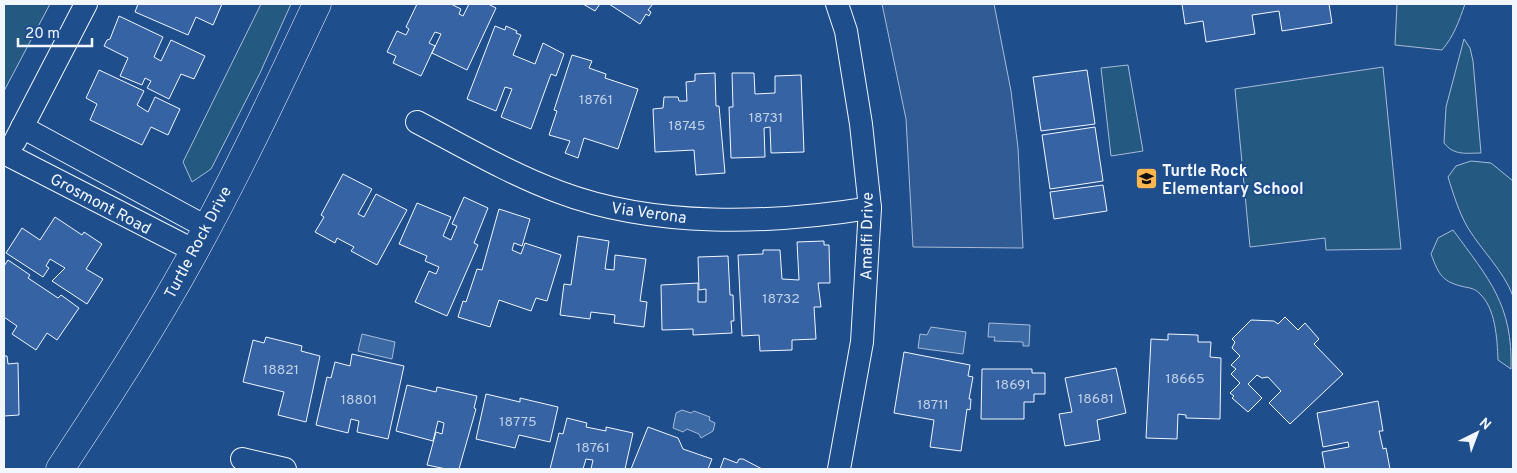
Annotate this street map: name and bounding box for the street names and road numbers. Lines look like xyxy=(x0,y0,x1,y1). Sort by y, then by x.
street label: Grosmont Road xyxy=(46,170,154,240)
street label: Turtle Rock Drive xyxy=(161,183,237,302)
street label: Amalfi Drive xyxy=(857,192,879,280)
street label: Via Verona xyxy=(610,199,688,229)

